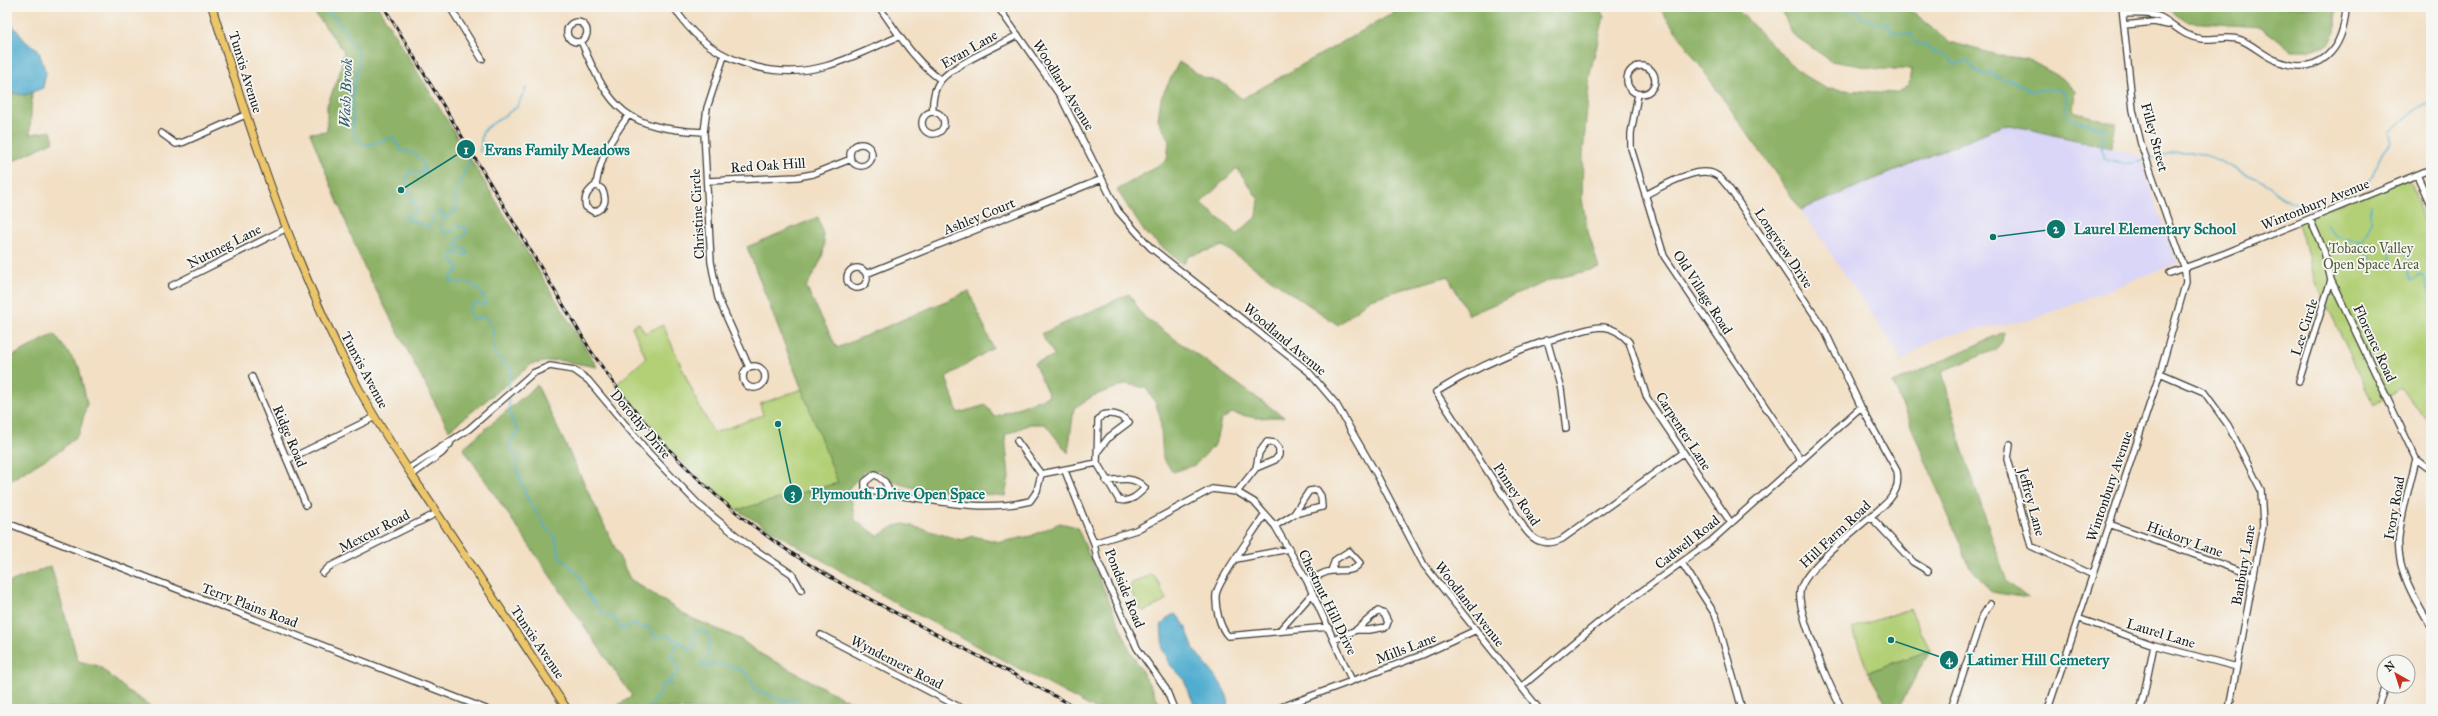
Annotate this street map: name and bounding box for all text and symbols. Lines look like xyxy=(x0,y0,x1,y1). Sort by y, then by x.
street label: Evan Lane xyxy=(938,26,1001,72)
street label: Tunxis Avenue xyxy=(225,29,266,115)
street label: Woodland Avenue xyxy=(1029,37,1098,134)
water label: Wash Brook xyxy=(336,58,356,128)
street label: Filley Street xyxy=(2137,101,2172,173)
callout: Evans Family Meadows xyxy=(456,136,637,163)
text: Evans Family Meadows xyxy=(484,141,630,160)
text: 1 xyxy=(464,143,469,157)
street label: Red Oak Hill xyxy=(730,154,806,177)
street label: Christine Circle xyxy=(687,168,708,260)
street label: Wintonbury Avenue xyxy=(2259,175,2372,234)
street label: Ashley Court xyxy=(940,194,1018,239)
street label: Longview Drive xyxy=(1751,205,1817,292)
callout: Laurel Elementary School xyxy=(2046,215,2244,242)
street label: Nutmeg Lane xyxy=(184,220,264,272)
text: Laurel Elementary School xyxy=(2074,220,2237,239)
text: 2 xyxy=(2053,222,2060,236)
park label: Tobacco Valley Open Space Area xyxy=(2323,240,2419,273)
street label: Old Village Road xyxy=(1669,247,1736,337)
street label: Lee Circle xyxy=(2287,296,2322,358)
street label: Woodland Avenue xyxy=(1240,300,1330,379)
street label: Florence Road xyxy=(2349,302,2400,384)
street label: Tunxis Avenue xyxy=(337,329,392,412)
street label: Dorothy Drive xyxy=(607,386,675,462)
street label: Carpenter Lane xyxy=(1652,389,1715,474)
street label: Ridge Road xyxy=(269,403,310,470)
street label: Wintonbury Avenue xyxy=(2083,429,2136,543)
street label: Pinney Road xyxy=(1489,460,1544,529)
street label: Jeffrey Lane xyxy=(2013,464,2049,538)
street label: Ivory Road xyxy=(2381,475,2408,541)
callout: Plymouth Drive Open Space xyxy=(783,480,993,507)
text: Plymouth Drive Open Space xyxy=(811,485,986,504)
text: 3 xyxy=(791,487,796,502)
street label: Hill Farm Road xyxy=(1796,497,1874,572)
street label: Mexcur Road xyxy=(336,506,413,557)
street label: Cadwell Road xyxy=(1651,512,1723,573)
street label: Hickory Lane xyxy=(2144,518,2225,561)
street label: Banbury Lane xyxy=(2228,523,2259,607)
street label: Pondside Road xyxy=(1101,546,1148,630)
street label: Chestnut Hill Drive xyxy=(1295,547,1360,658)
street label: Woodland Avenue xyxy=(1431,558,1508,650)
street label: Terry Plains Road xyxy=(199,579,300,632)
street label: Tunxis Avenue xyxy=(507,602,568,682)
street label: Laurel Lane xyxy=(2124,615,2198,652)
street label: Mills Lane xyxy=(1373,629,1439,668)
street label: Wyndemere Road xyxy=(848,632,946,693)
callout: Latimer Hill Cemetery xyxy=(1939,647,2118,674)
text: Latimer Hill Cemetery xyxy=(1967,651,2110,670)
text: 4 xyxy=(1946,653,1954,668)
north arrow xyxy=(2376,654,2416,694)
text: N xyxy=(2382,658,2398,675)

